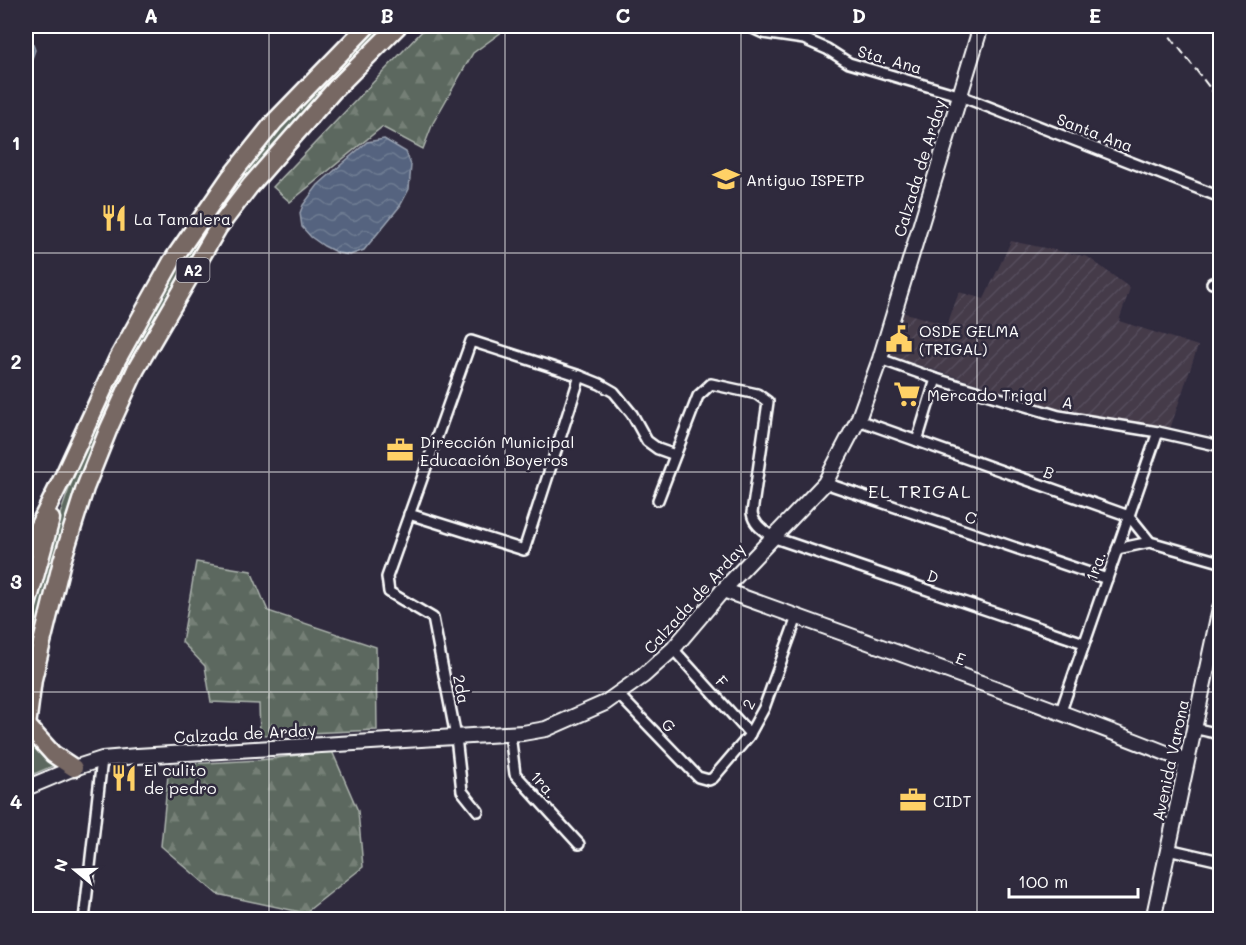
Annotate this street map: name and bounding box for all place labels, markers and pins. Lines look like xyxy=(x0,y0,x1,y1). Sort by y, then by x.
school or university icon: Antiguo ISPETP xyxy=(711,164,741,194)
place label: Antiguo ISPETP xyxy=(746,169,864,190)
restaurant icon: La Tamalera xyxy=(99,203,129,233)
place label: La Tamalera xyxy=(134,208,231,229)
place label: OSDE GELMA (TRIGAL) xyxy=(919,320,1019,359)
public building icon: OSDE GELMA (TRIGAL) xyxy=(884,324,914,354)
supermarket icon: Mercado Trigal xyxy=(892,379,922,409)
place label: Mercado Trigal xyxy=(927,384,1047,405)
place label: Dirección Municipal Educación Boyeros xyxy=(420,431,574,470)
office icon: Dirección Municipal Educación Boyeros xyxy=(385,435,415,465)
place label: El culito de pedro xyxy=(144,759,217,798)
restaurant icon: El culito de pedro xyxy=(109,763,139,793)
office icon: CIDT xyxy=(898,785,928,815)
place label: CIDT xyxy=(933,790,971,811)

